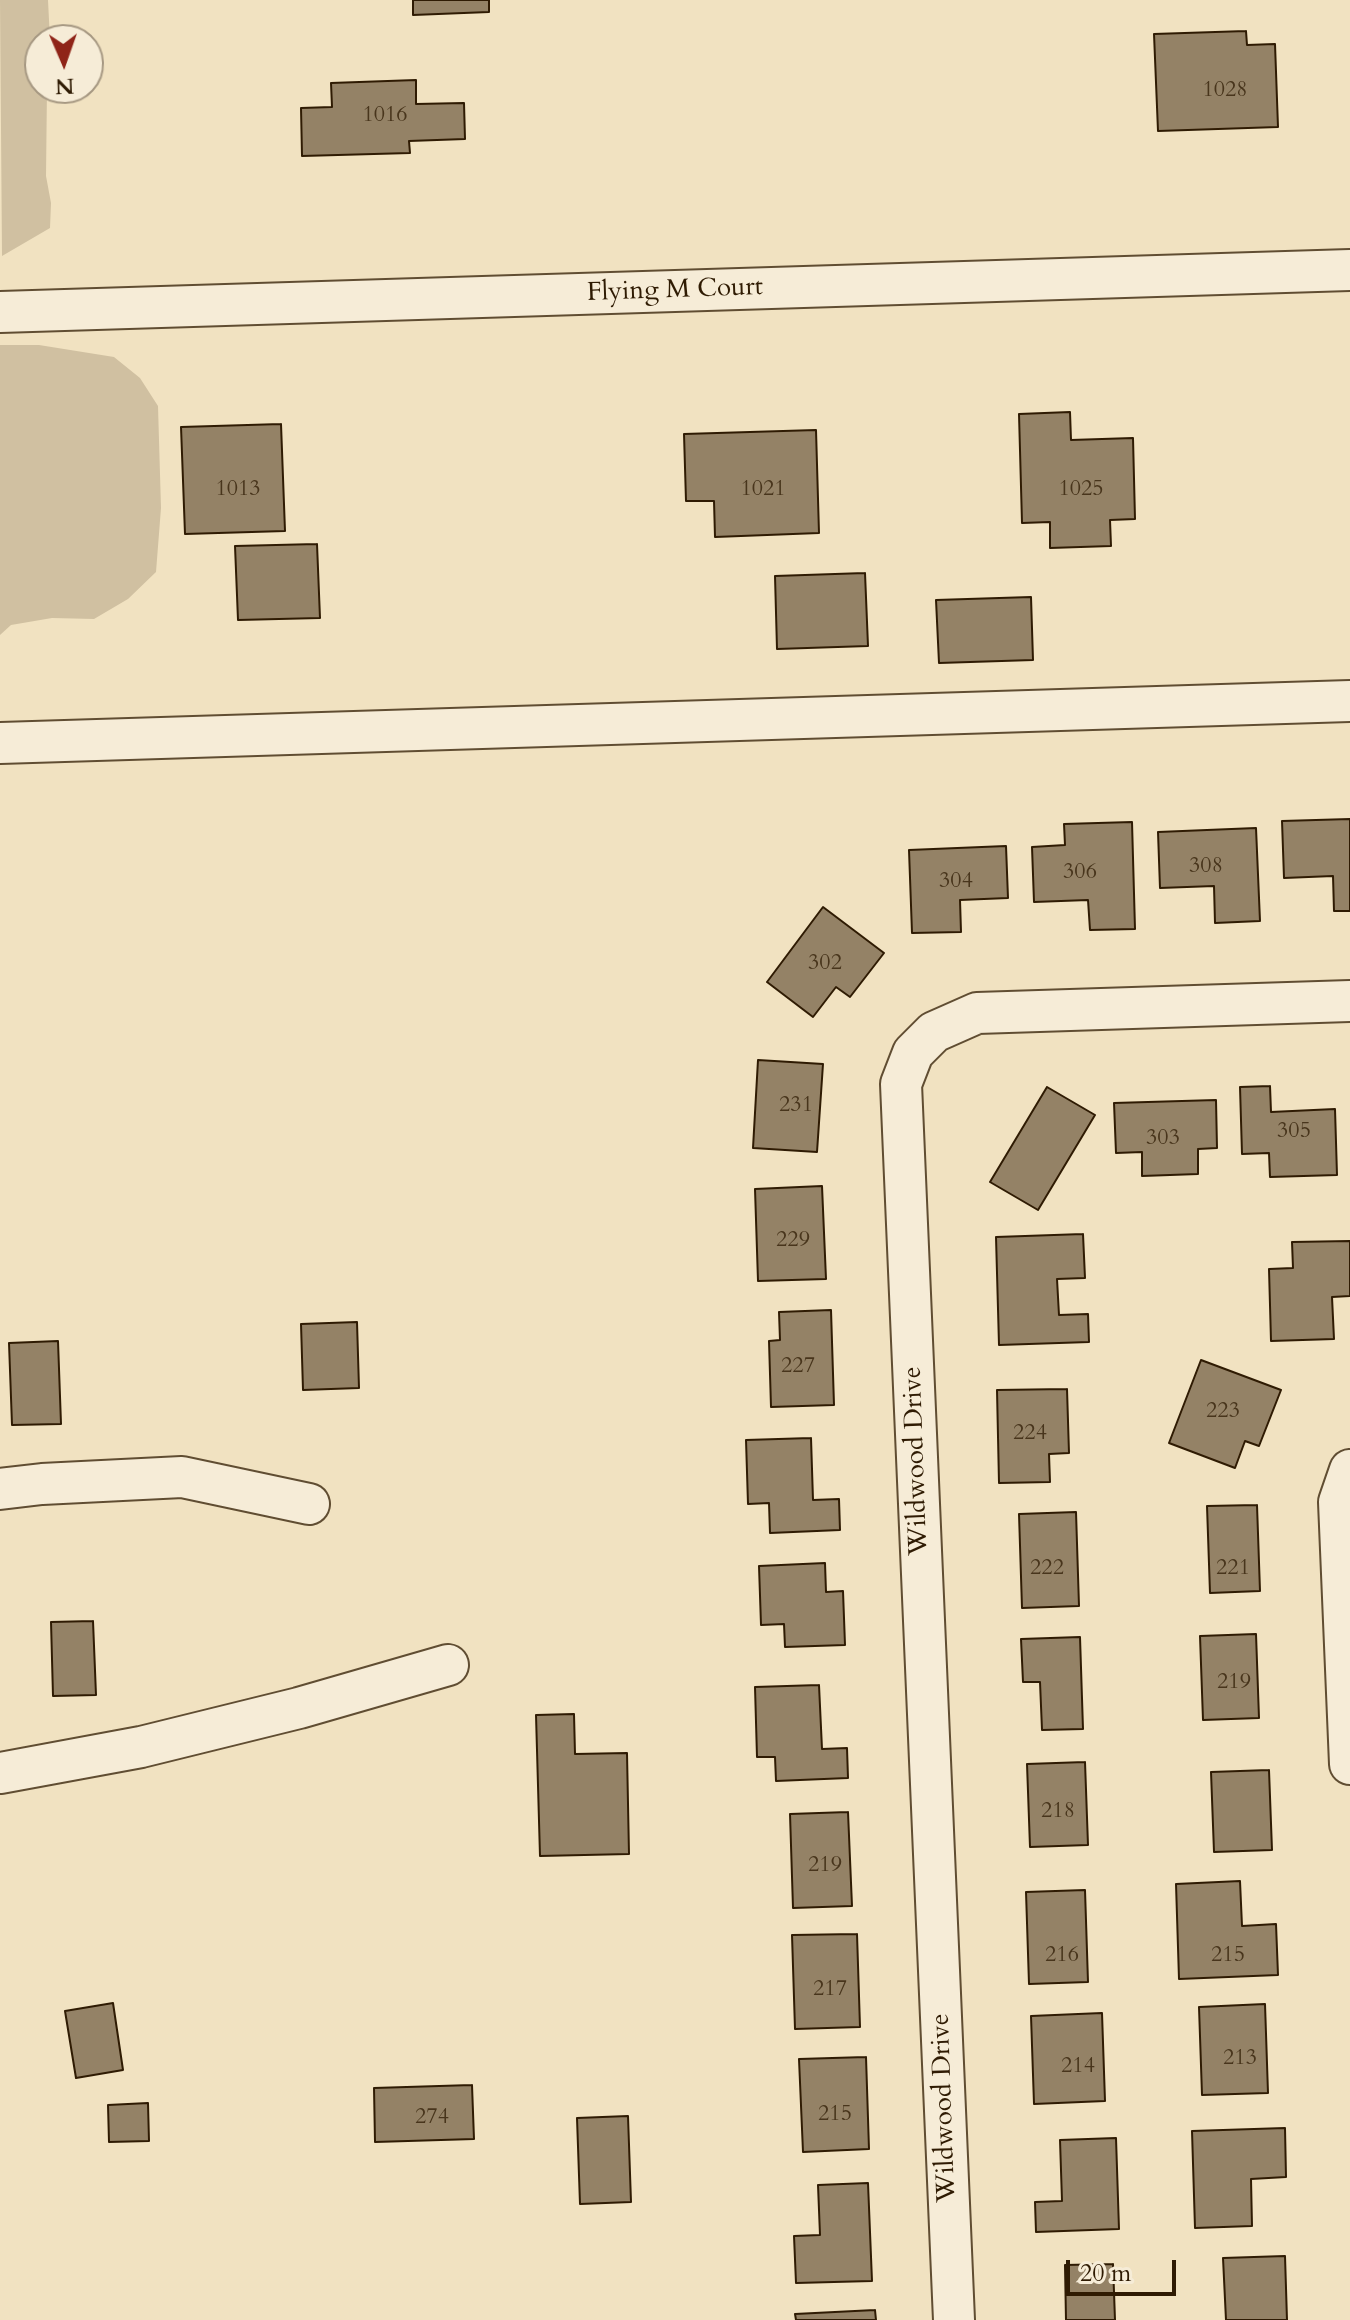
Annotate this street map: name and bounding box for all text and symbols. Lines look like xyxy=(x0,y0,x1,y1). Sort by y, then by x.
north arrow xyxy=(24,24,104,104)
text: N xyxy=(55,71,75,101)
house number: 1028 xyxy=(1202,78,1248,104)
house number: 1016 xyxy=(362,103,408,129)
street label: Flying M Court xyxy=(586,272,764,310)
house number: 1013 xyxy=(215,477,261,503)
house number: 1021 xyxy=(740,477,786,503)
house number: 1025 xyxy=(1058,477,1104,503)
house number: 308 xyxy=(1189,854,1223,880)
house number: 306 xyxy=(1063,860,1097,886)
house number: 304 xyxy=(939,869,973,895)
house number: 302 xyxy=(808,951,842,977)
house number: 231 xyxy=(779,1093,813,1119)
house number: 305 xyxy=(1277,1119,1311,1145)
house number: 303 xyxy=(1146,1126,1180,1152)
house number: 229 xyxy=(776,1228,810,1254)
house number: 227 xyxy=(781,1354,815,1380)
street label: Wildwood Drive xyxy=(898,1366,936,1556)
house number: 223 xyxy=(1206,1399,1240,1425)
house number: 224 xyxy=(1013,1421,1047,1447)
house number: 222 xyxy=(1030,1556,1064,1582)
house number: 221 xyxy=(1216,1556,1250,1582)
house number: 219 xyxy=(1217,1670,1251,1696)
house number: 218 xyxy=(1041,1799,1075,1825)
house number: 219 xyxy=(808,1853,842,1879)
house number: 216 xyxy=(1045,1943,1079,1969)
house number: 215 xyxy=(1211,1943,1245,1969)
house number: 217 xyxy=(813,1977,847,2003)
street label: Wildwood Drive xyxy=(926,2013,964,2203)
house number: 213 xyxy=(1223,2046,1257,2072)
house number: 214 xyxy=(1061,2054,1095,2080)
house number: 215 xyxy=(818,2102,852,2128)
house number: 274 xyxy=(415,2105,449,2131)
scale bar xyxy=(1070,2244,1180,2294)
text: 20 m xyxy=(1080,2257,1131,2290)

